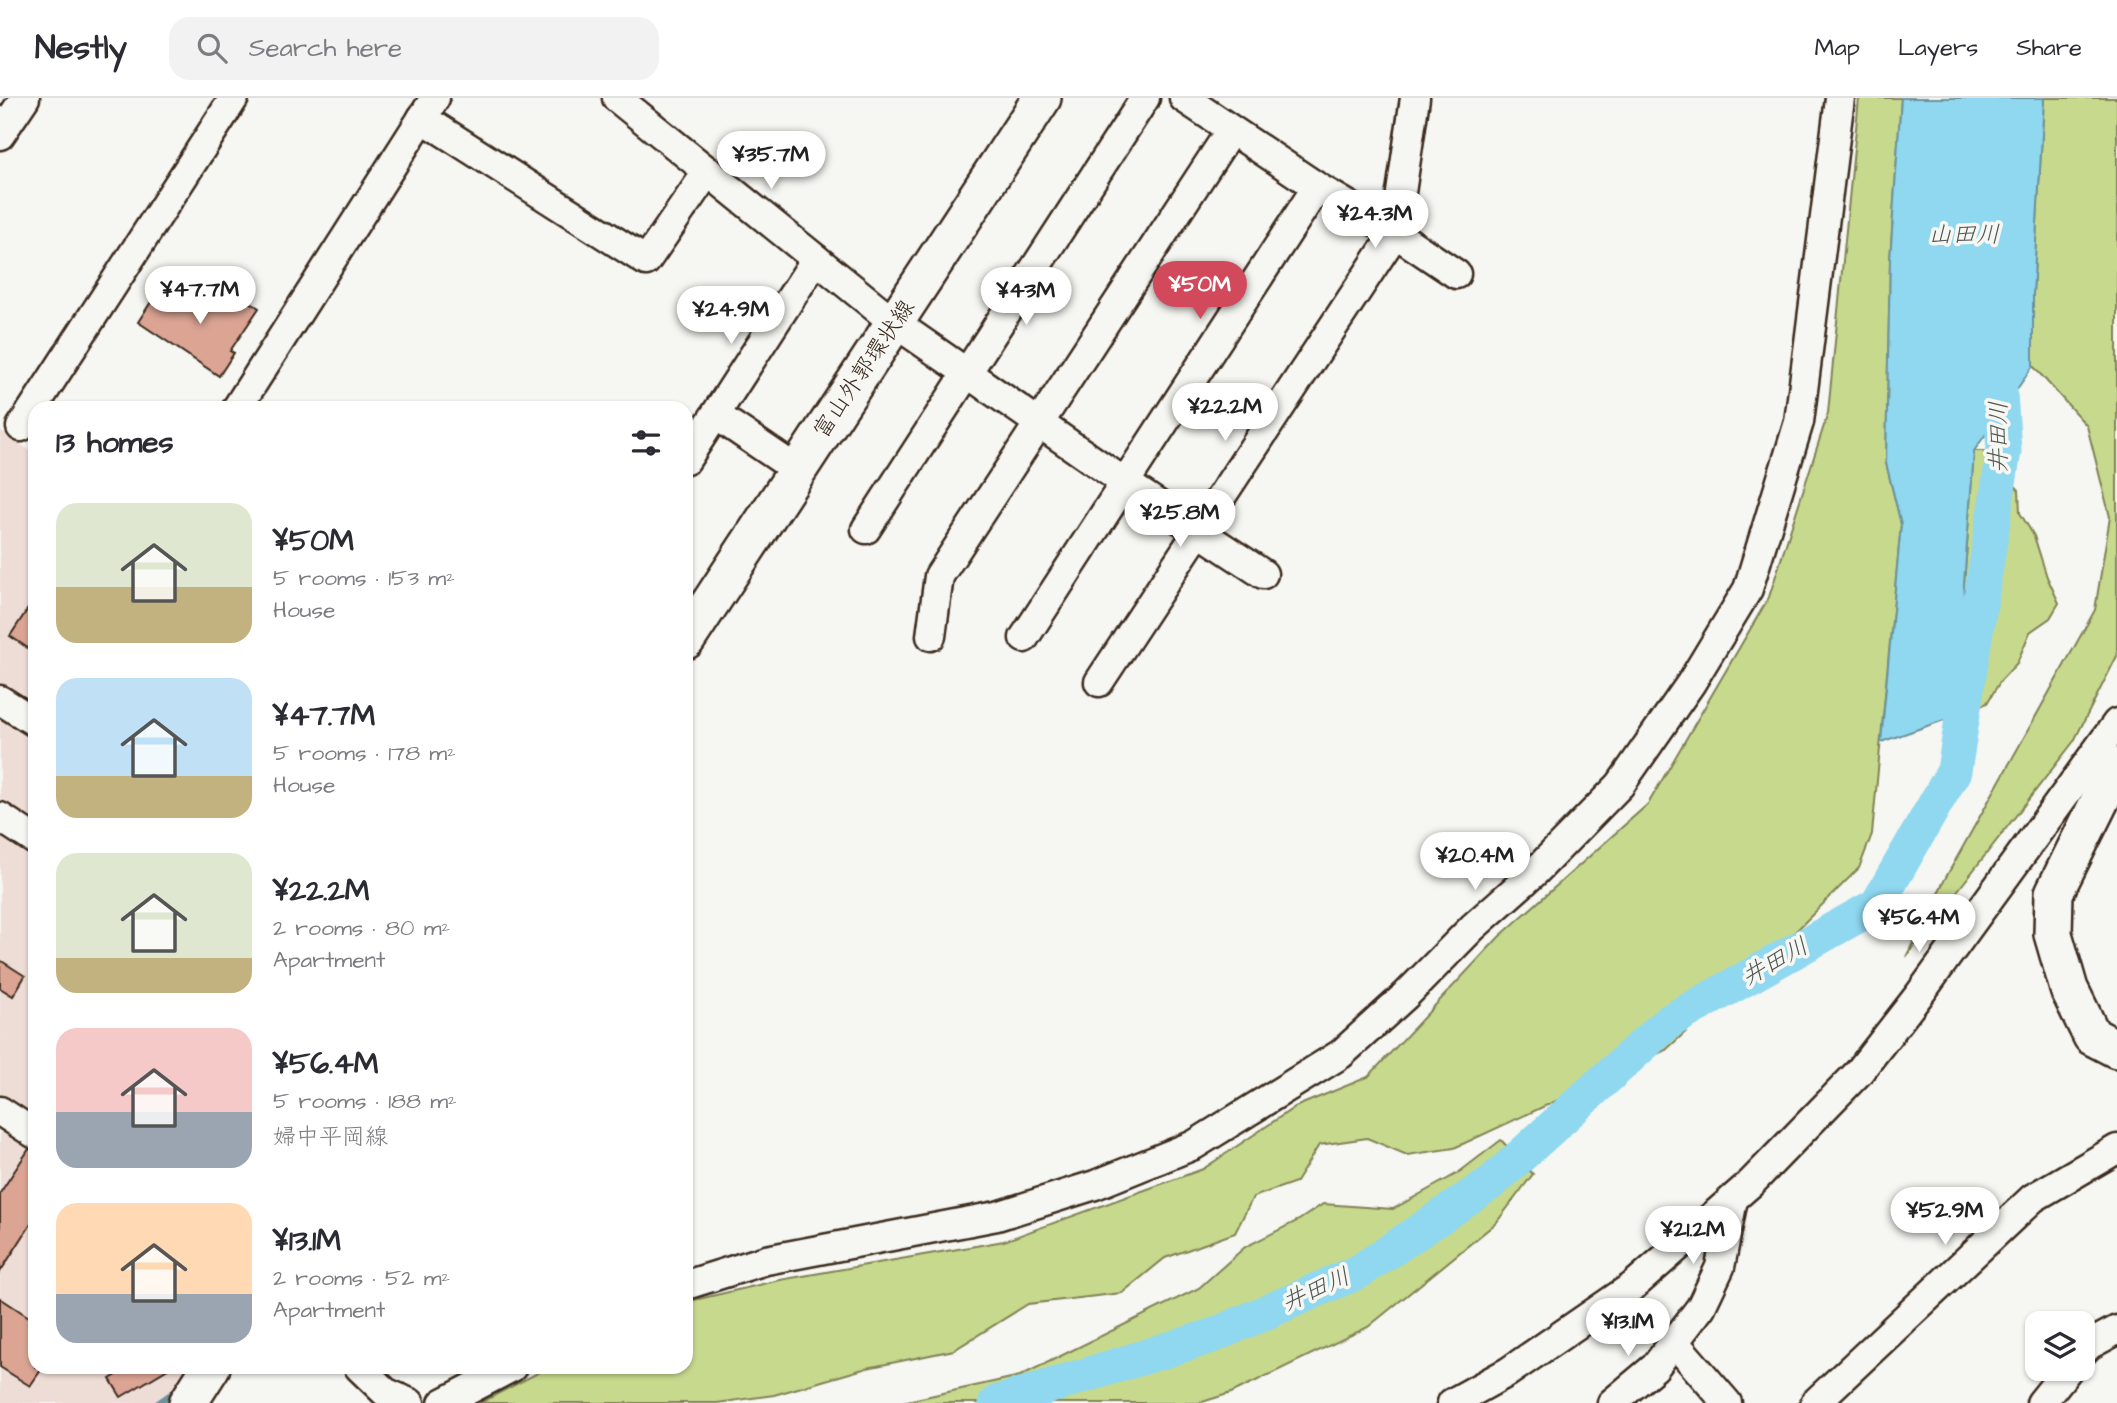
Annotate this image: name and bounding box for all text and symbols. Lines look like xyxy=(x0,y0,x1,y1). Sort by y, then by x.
search box xyxy=(169,17,659,80)
text: Nestly xyxy=(35,25,127,71)
icon: search xyxy=(193,29,231,67)
text: Search here xyxy=(249,30,402,66)
text: Map xyxy=(1815,31,1860,65)
text: Layers xyxy=(1898,31,1978,65)
text: Share xyxy=(2016,31,2082,65)
pin: ¥35.7M xyxy=(714,132,828,191)
text: ¥35.7M xyxy=(733,138,809,170)
pin: ¥24.3M xyxy=(1318,190,1432,250)
text: ¥24.3M xyxy=(1337,197,1413,229)
water label: 山田川 xyxy=(1928,218,2000,252)
pin: ¥50M xyxy=(1159,262,1241,321)
pin: ¥47.7M xyxy=(143,266,257,326)
pin: ¥43M xyxy=(985,268,1067,327)
text: ¥50M xyxy=(1169,268,1231,300)
text: ¥47.7M xyxy=(161,273,239,305)
text: ¥43M xyxy=(997,274,1055,306)
pin: ¥24.9M xyxy=(674,286,788,346)
text: ¥24.9M xyxy=(693,293,769,325)
street label: 富山外郭環状線 xyxy=(806,293,922,445)
pin: ¥22.2M xyxy=(1168,384,1282,443)
text: ¥22.2M xyxy=(1188,390,1262,422)
water label: 井田川 xyxy=(1982,401,2016,473)
text: 13 homes xyxy=(56,422,173,464)
icon: filters xyxy=(627,424,665,462)
pin: ¥25.8M xyxy=(1123,490,1237,549)
text: ¥25.8M xyxy=(1141,496,1219,528)
text: ¥50M xyxy=(273,520,354,562)
icon: home xyxy=(112,531,196,615)
text: 5 rooms · 153 m² xyxy=(273,562,455,594)
text: House xyxy=(273,594,336,626)
text: ¥47.7M xyxy=(273,695,375,737)
icon: home xyxy=(112,706,196,790)
text: 5 rooms · 178 m² xyxy=(273,737,456,769)
text: House xyxy=(273,769,336,801)
pin: ¥20.4M xyxy=(1418,832,1532,892)
text: ¥20.4M xyxy=(1436,839,1514,871)
text: ¥22.2M xyxy=(273,870,370,912)
icon: home xyxy=(112,881,196,965)
pin: ¥56.4M xyxy=(1862,894,1976,954)
text: ¥56.4M xyxy=(1879,901,1959,933)
text: 2 rooms · 80 m² xyxy=(273,912,450,944)
water label: 井田川 xyxy=(1735,930,1815,994)
text: Apartment xyxy=(273,944,385,976)
text: ¥56.4M xyxy=(273,1043,379,1085)
icon: home xyxy=(112,1056,196,1140)
text: 5 rooms · 188 m² xyxy=(273,1085,457,1117)
text: 婦中平岡線 xyxy=(273,1121,388,1153)
pin: ¥52.9M xyxy=(1888,1188,2002,1247)
text: ¥52.9M xyxy=(1906,1194,1984,1226)
pin: ¥21.2M xyxy=(1636,1206,1750,1266)
text: ¥21.2M xyxy=(1661,1213,1725,1245)
text: ¥13.1M xyxy=(273,1220,341,1262)
icon: home xyxy=(112,1231,196,1315)
water label: 井田川 xyxy=(1276,1260,1356,1320)
text: 2 rooms · 52 m² xyxy=(273,1262,450,1294)
text: Apartment xyxy=(273,1294,385,1326)
pin: ¥13.1M xyxy=(1571,1298,1685,1358)
text: ¥13.1M xyxy=(1602,1305,1654,1337)
map controls xyxy=(2025,1311,2095,1381)
button: layers xyxy=(2025,1311,2095,1381)

